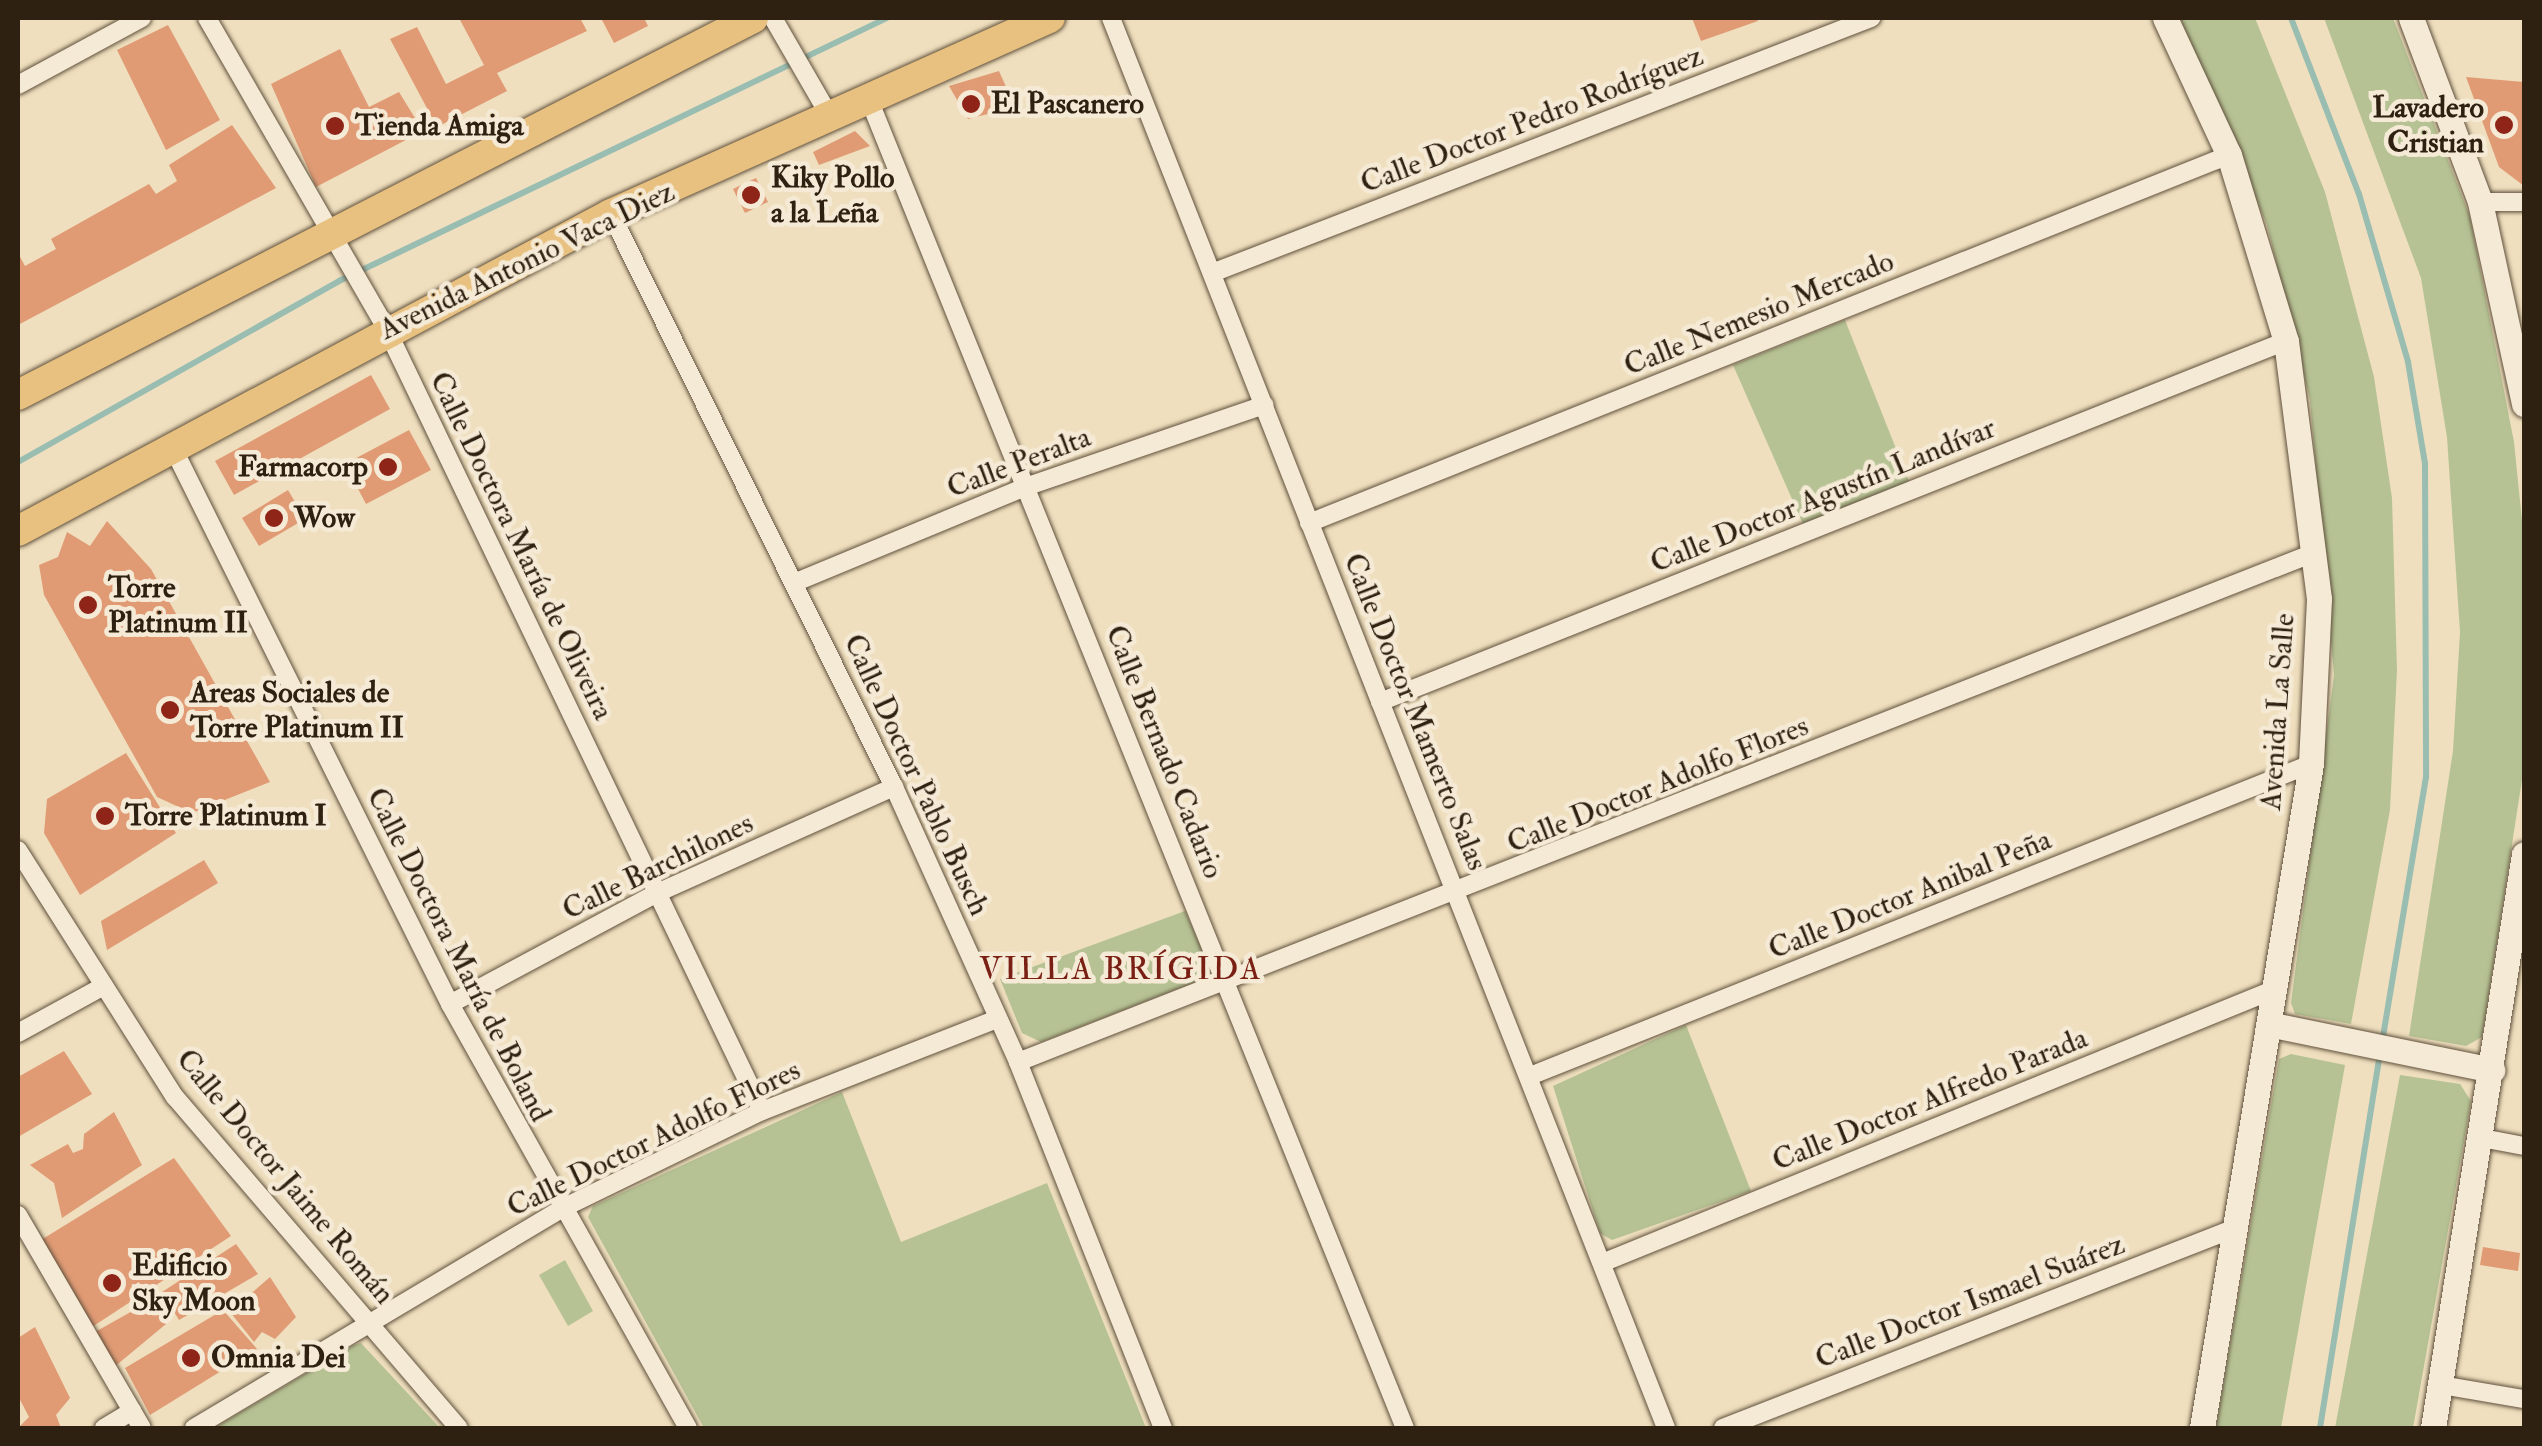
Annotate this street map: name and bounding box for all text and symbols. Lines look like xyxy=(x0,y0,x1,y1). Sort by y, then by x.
street label: Calle Doctor Pedro Rodríguez xyxy=(1356,38,1708,202)
place label: El Pascanero xyxy=(991,86,1144,122)
place label: Lavadero Cristian xyxy=(2372,90,2484,160)
marker: El Pascanero xyxy=(960,93,982,115)
place label: Tienda Amiga xyxy=(355,108,524,144)
marker: Lavadero Cristian xyxy=(2493,114,2515,136)
marker: Tienda Amiga xyxy=(324,115,346,137)
place label: Kiky Pollo a la Leña xyxy=(771,160,895,230)
street label: Avenida Antonio Vaca Diez xyxy=(374,174,680,348)
marker: Kiky Pollo a la Leña xyxy=(740,184,762,206)
street label: Calle Nemesio Mercado xyxy=(1619,243,1899,385)
street label: Calle Doctora María de Oliveira xyxy=(421,366,621,726)
street label: Calle Doctor Agustín Landívar xyxy=(1645,410,2001,582)
street label: Calle Peralta xyxy=(942,419,1096,507)
place label: Farmacorp xyxy=(238,449,368,485)
marker: Farmacorp xyxy=(377,456,399,478)
place label: Wow xyxy=(294,500,355,536)
marker: Wow xyxy=(263,507,285,529)
street label: Calle Doctor Mamerto Salas xyxy=(1335,548,1495,876)
place label: Torre Platinum II xyxy=(108,570,248,640)
marker: Torre Platinum II xyxy=(77,594,99,616)
street label: Avenida La Salle xyxy=(2253,612,2303,812)
street label: Calle Bernado Cadario xyxy=(1097,620,1231,884)
street label: Calle Doctor Pablo Busch xyxy=(835,629,997,921)
place label: Areas Sociales de Torre Platinum II xyxy=(190,675,404,746)
marker: Areas Sociales de Torre Platinum II xyxy=(159,699,181,721)
street label: Calle Doctor Adolfo Flores xyxy=(1502,708,1814,862)
street label: Calle Doctora María de Boland xyxy=(358,782,558,1128)
place label: Torre Platinum I xyxy=(125,798,327,834)
marker: Torre Platinum I xyxy=(94,805,116,827)
street label: Calle Barchilones xyxy=(557,805,759,929)
street label: Calle Doctor Anibal Peña xyxy=(1764,822,2056,968)
district label: VILLA BRÍGIDA xyxy=(979,950,1263,988)
street label: Calle Doctor Alfredo Parada xyxy=(1767,1020,2093,1180)
street label: Calle Doctor Jaime Román xyxy=(168,1042,402,1312)
street label: Calle Doctor Adolfo Flores xyxy=(502,1052,806,1226)
street label: Calle Doctor Ismael Suárez xyxy=(1810,1226,2130,1378)
place label: Edificio Sky Moon xyxy=(132,1248,255,1318)
marker: Edificio Sky Moon xyxy=(101,1272,123,1294)
place label: Omnia Dei xyxy=(211,1340,346,1376)
marker: Omnia Dei xyxy=(180,1347,202,1369)

